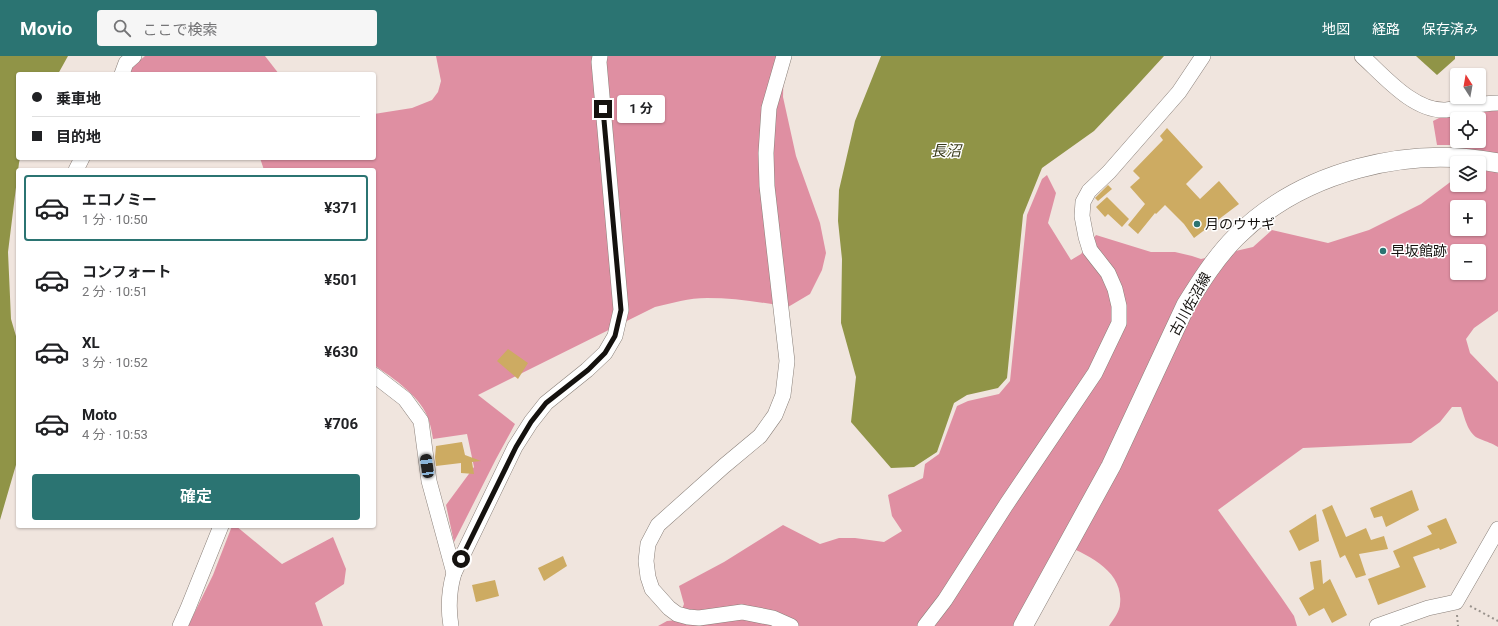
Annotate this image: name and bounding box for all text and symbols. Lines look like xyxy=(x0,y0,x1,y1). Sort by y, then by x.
search box xyxy=(97,10,377,46)
text: Movio xyxy=(20,17,73,40)
icon: search xyxy=(111,17,133,39)
text: ここで検索 xyxy=(143,21,218,39)
text: 地図 xyxy=(1322,21,1350,37)
text: 経路 xyxy=(1372,21,1400,37)
text: 保存済み xyxy=(1422,21,1478,37)
north arrow xyxy=(1450,68,1486,104)
map controls xyxy=(1450,68,1486,280)
text: 乗車地 xyxy=(56,90,101,108)
callout: 1 分 xyxy=(617,95,665,123)
route end xyxy=(594,100,612,118)
text: 1 分 xyxy=(629,101,653,116)
button: locate xyxy=(1450,112,1486,148)
text: 目的地 xyxy=(56,128,101,146)
water label: 長沼 xyxy=(931,142,963,160)
button: layers xyxy=(1450,156,1486,192)
icon: car xyxy=(34,190,70,226)
text: エコノミー xyxy=(82,191,157,209)
text: ¥371 xyxy=(324,199,358,217)
button: + xyxy=(1450,200,1486,236)
text: 1 分 · 10:50 xyxy=(82,212,148,227)
place label: 月のウサギ xyxy=(1205,216,1275,232)
marker: 月のウサギ xyxy=(1192,219,1202,229)
place label: 早坂館跡 xyxy=(1391,243,1447,259)
button: − xyxy=(1450,244,1486,280)
marker: 早坂館跡 xyxy=(1378,246,1388,256)
icon: car xyxy=(34,262,70,298)
text: コンフォート xyxy=(82,263,172,281)
street label: 古川佐沼線 xyxy=(1166,270,1214,338)
text: ¥501 xyxy=(324,271,358,289)
text: 2 分 · 10:51 xyxy=(82,284,148,299)
icon: car xyxy=(34,334,70,370)
text: XL xyxy=(82,334,100,352)
text: ¥630 xyxy=(324,343,358,361)
text: 3 分 · 10:52 xyxy=(82,355,148,370)
icon: car xyxy=(34,406,70,442)
text: Moto xyxy=(82,406,117,424)
text: ¥706 xyxy=(324,415,358,433)
text: 4 分 · 10:53 xyxy=(82,427,148,442)
car xyxy=(419,453,435,479)
button: 確定 xyxy=(32,474,360,520)
route start xyxy=(452,550,470,568)

